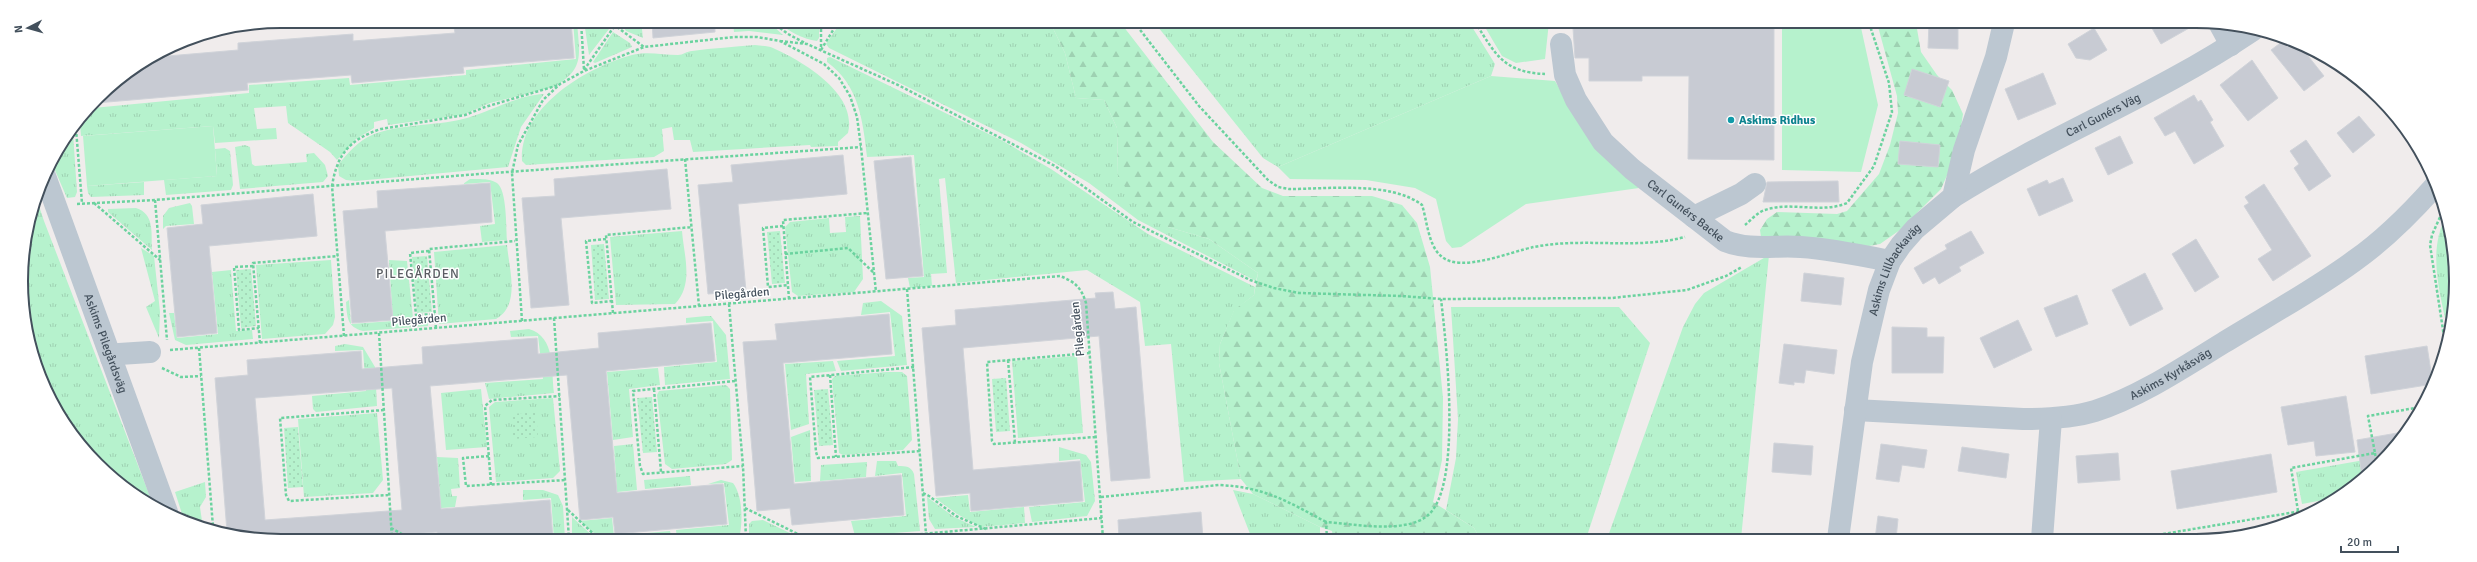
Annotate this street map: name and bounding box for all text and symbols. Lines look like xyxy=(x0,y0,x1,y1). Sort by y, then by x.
north arrow xyxy=(8,8,48,48)
text: N xyxy=(12,25,25,33)
street label: Carl Gunérs Väg xyxy=(2063,90,2143,140)
place label: Askims Ridhus xyxy=(1739,113,1816,128)
marker: Askims Ridhus xyxy=(1726,115,1736,125)
street label: Carl Gunérs Backe xyxy=(1644,176,1727,245)
street label: Askims Lillbackaväg xyxy=(1866,220,1924,317)
district label: PILEGÅRDEN xyxy=(376,265,460,282)
street label: Pilegården xyxy=(714,284,770,304)
street label: Askims Pilegårdsväg xyxy=(81,291,131,395)
street label: Pilegården xyxy=(1068,301,1088,357)
street label: Pilegården xyxy=(391,310,447,330)
street label: Askims Kyrkåsväg xyxy=(2127,345,2214,403)
scale bar xyxy=(2341,528,2398,554)
text: 20 m xyxy=(2347,535,2372,550)

